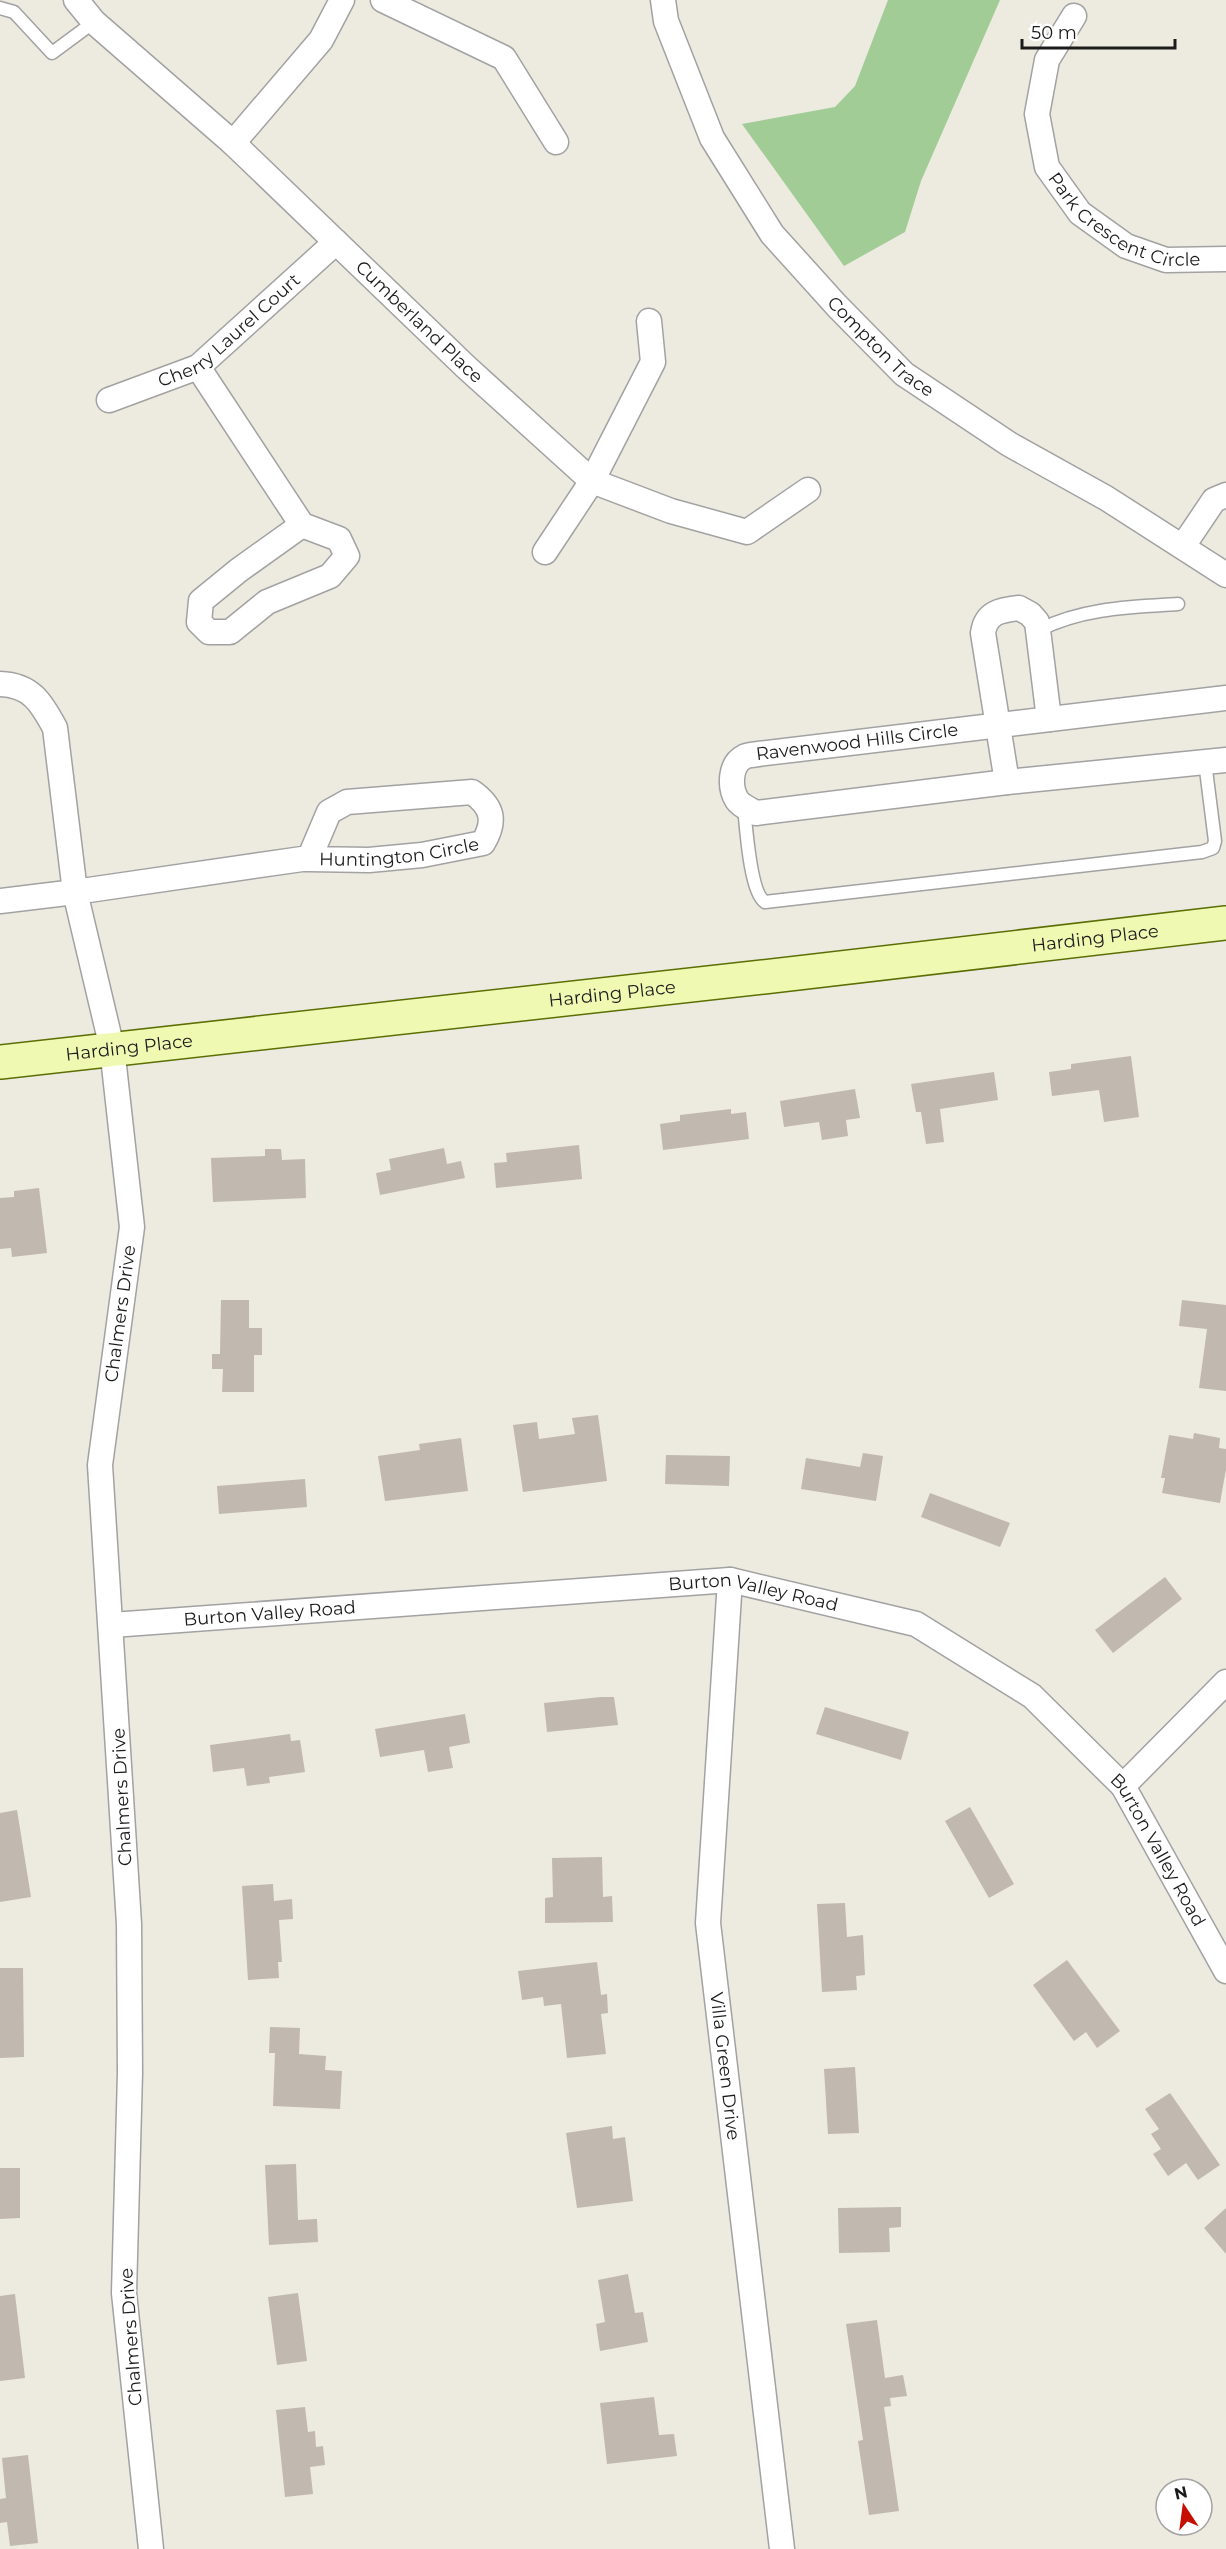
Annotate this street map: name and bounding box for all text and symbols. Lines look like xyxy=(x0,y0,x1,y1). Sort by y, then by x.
scale bar xyxy=(1022,12,1175,50)
text: 50 m xyxy=(1031,22,1077,44)
street label: Park Crescent Circle xyxy=(1043,168,1201,271)
street label: Cumberland Place xyxy=(351,256,488,388)
street label: Cherry Laurel Court xyxy=(155,269,305,392)
street label: Compton Trace xyxy=(823,292,938,402)
street label: Ravenwood Hills Circle xyxy=(755,719,960,765)
street label: Huntington Circle xyxy=(319,833,481,871)
street label: Harding Place xyxy=(1030,920,1160,957)
street label: Harding Place xyxy=(547,976,677,1012)
street label: Harding Place xyxy=(64,1030,194,1066)
street label: Chalmers Drive xyxy=(100,1244,140,1384)
street label: Burton Valley Road xyxy=(667,1569,840,1616)
street label: Burton Valley Road xyxy=(183,1596,356,1631)
street label: Chalmers Drive xyxy=(107,1727,137,1867)
street label: Burton Valley Road xyxy=(1106,1769,1210,1930)
street label: Villa Green Drive xyxy=(705,1991,745,2142)
street label: Chalmers Drive xyxy=(115,2267,147,2407)
north arrow xyxy=(1154,2477,1214,2537)
text: N xyxy=(1172,2482,1189,2504)

